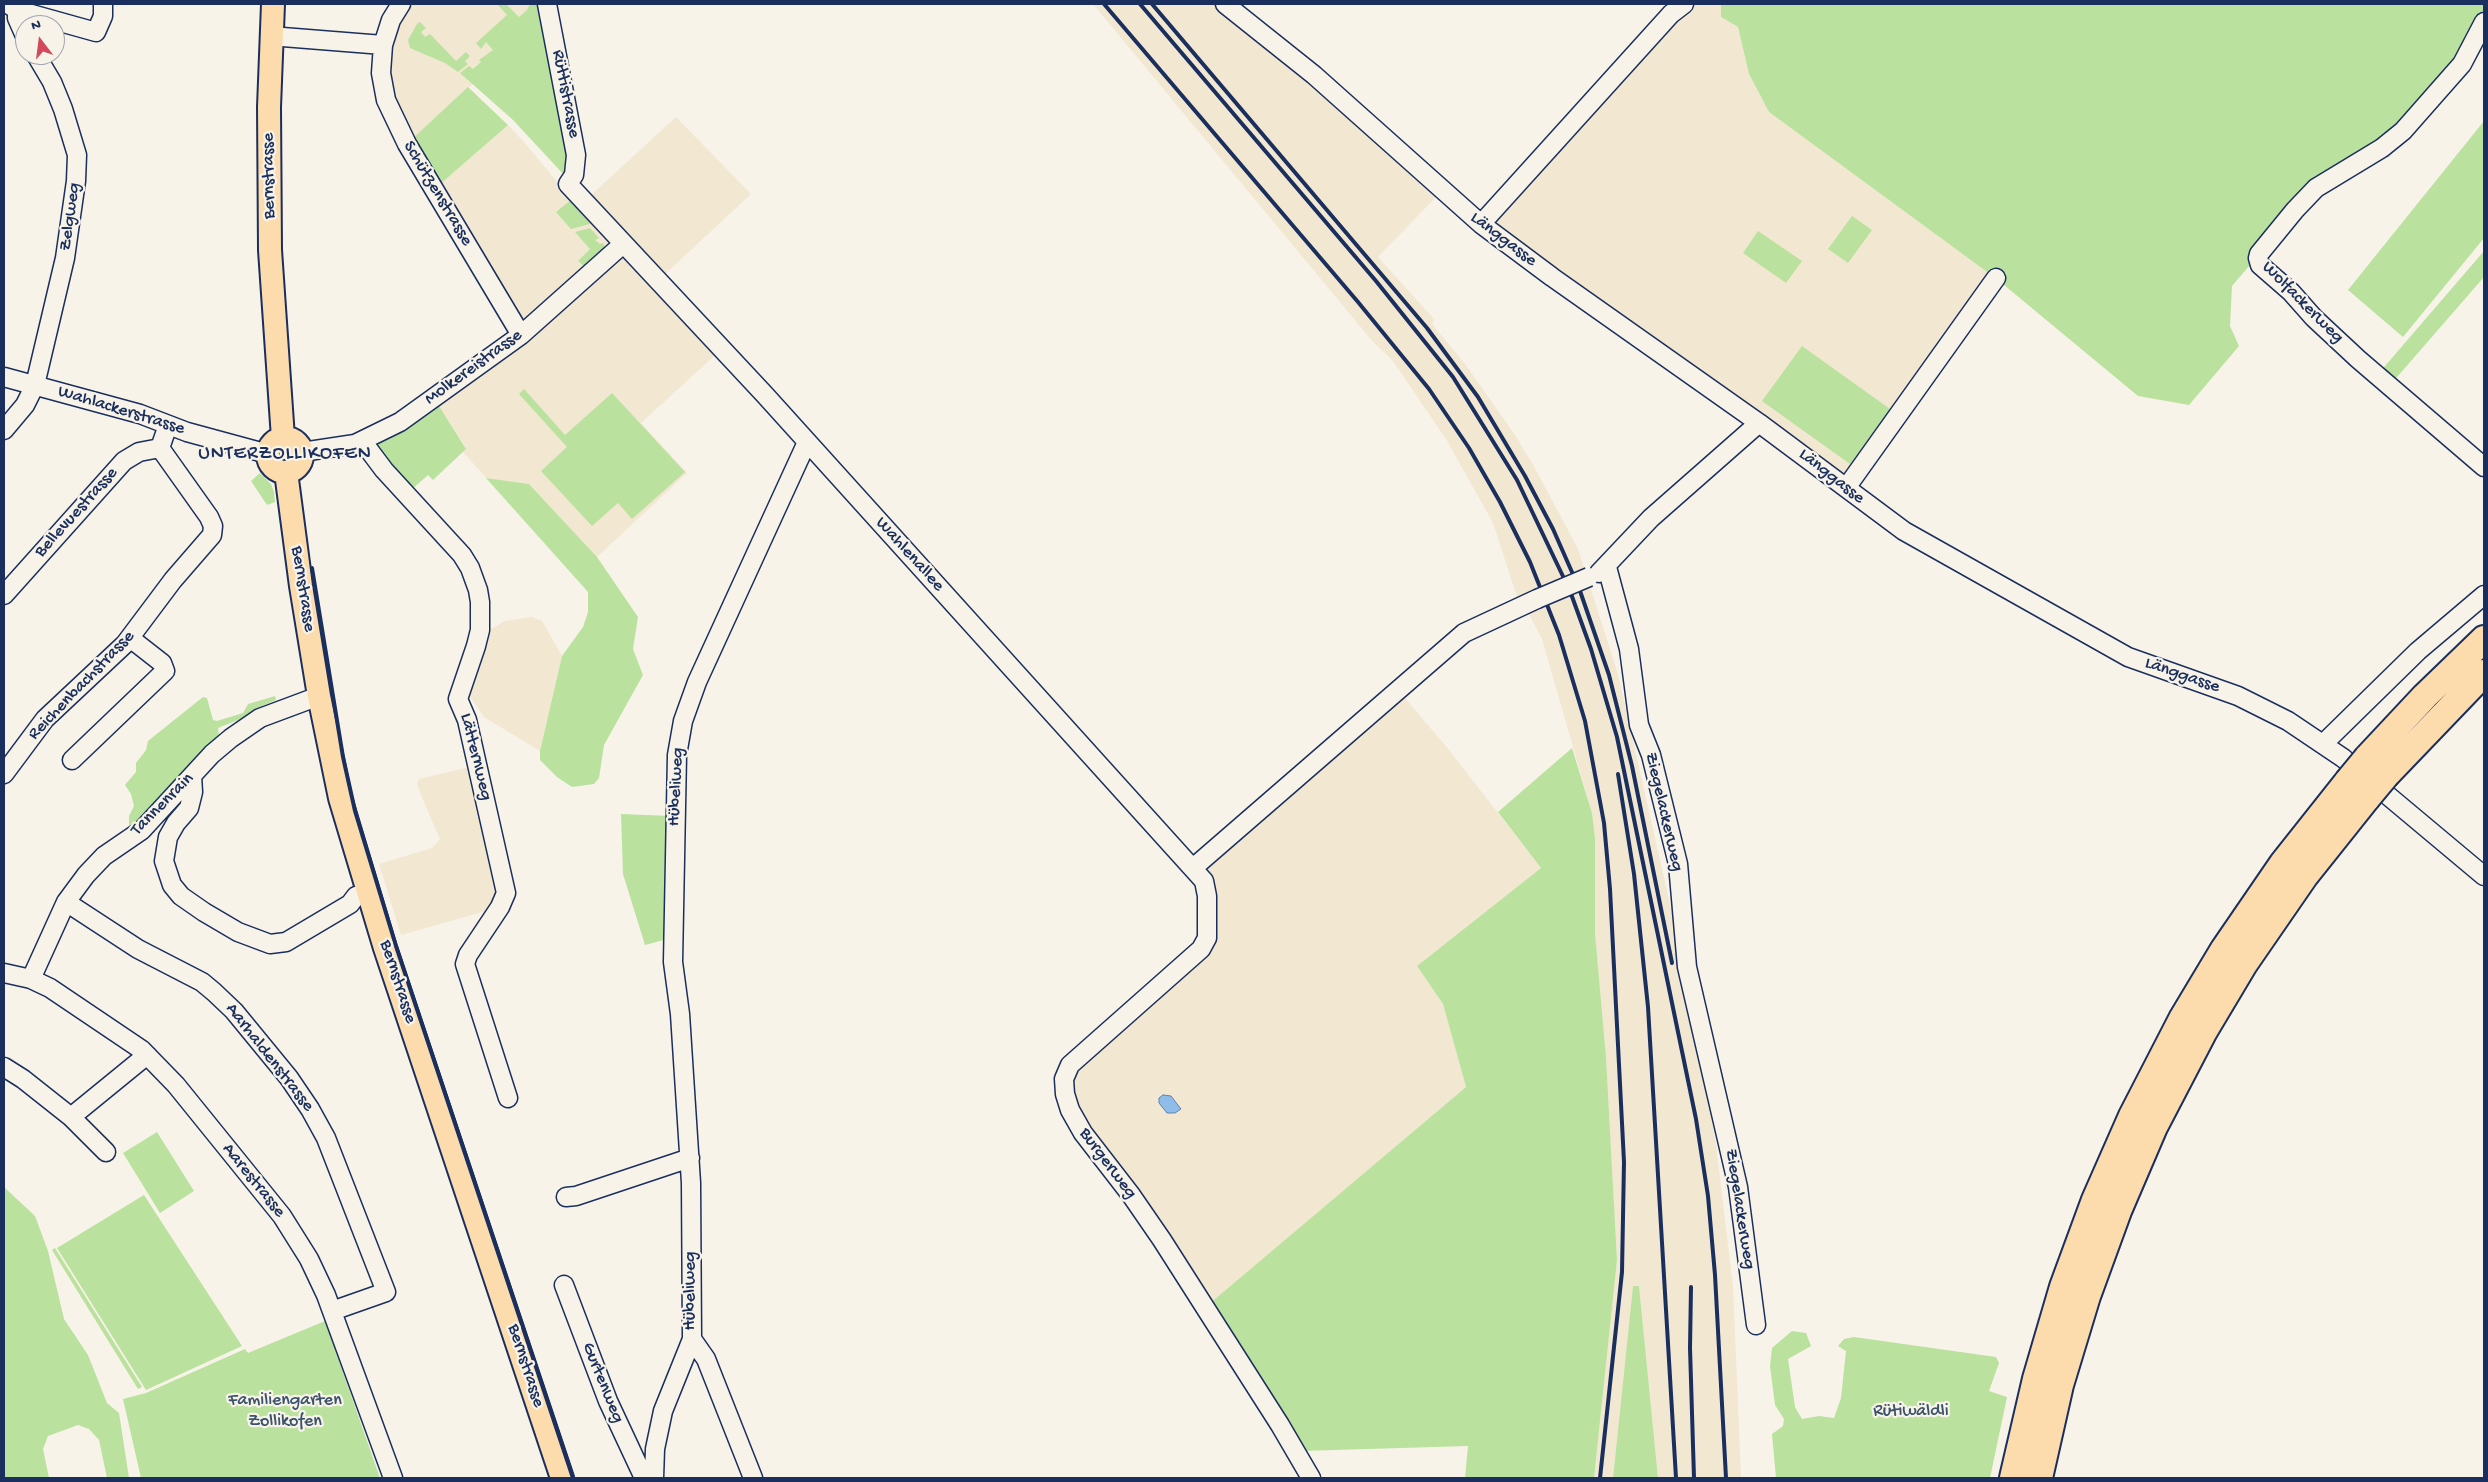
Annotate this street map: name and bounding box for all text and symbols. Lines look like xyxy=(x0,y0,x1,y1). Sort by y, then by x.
north arrow xyxy=(15,15,65,65)
text: N xyxy=(30,17,43,35)
street label: Rüttistrasse xyxy=(546,48,584,140)
street label: Bernstrasse xyxy=(258,133,282,219)
street label: Schützenstrasse xyxy=(397,138,477,250)
street label: Zelgweg xyxy=(56,182,86,252)
street label: Länggasse xyxy=(1465,208,1541,272)
street label: Wolfackerweg xyxy=(2256,257,2348,349)
street label: Molkereistrasse xyxy=(421,325,527,411)
street label: Wahlackerstrasse xyxy=(55,381,187,441)
district label: UNTERZOLLIKOFEN xyxy=(196,443,374,467)
street label: Länggasse xyxy=(1794,444,1868,510)
street label: Bellevuestrasse xyxy=(31,463,123,563)
street label: Wahlenallee xyxy=(870,513,948,597)
street label: Bernstrasse xyxy=(285,545,319,633)
street label: Reichenbachstrasse xyxy=(24,627,140,745)
street label: Länggasse xyxy=(2142,653,2222,699)
street label: Lätternweg xyxy=(454,711,496,803)
street label: Hübeliweg xyxy=(664,747,690,827)
street label: Ziegelackerweg xyxy=(1639,750,1687,874)
street label: Tannenrain xyxy=(127,769,199,841)
street label: Bernstrasse xyxy=(373,938,421,1026)
street label: Aarhaldenstrasse xyxy=(220,999,318,1117)
street label: Burgerweg xyxy=(1073,1124,1141,1204)
street label: Aarestrasse xyxy=(217,1140,289,1222)
street label: Ziegelackerweg xyxy=(1719,1147,1759,1271)
street label: Hübeliweg xyxy=(680,1252,702,1330)
street label: Bernstrasse xyxy=(501,1322,549,1410)
street label: Gurtenweg xyxy=(576,1340,628,1426)
park label: Familiengarten Zollikofen xyxy=(228,1390,342,1432)
park label: Rütiwäldli xyxy=(1873,1401,1949,1423)

